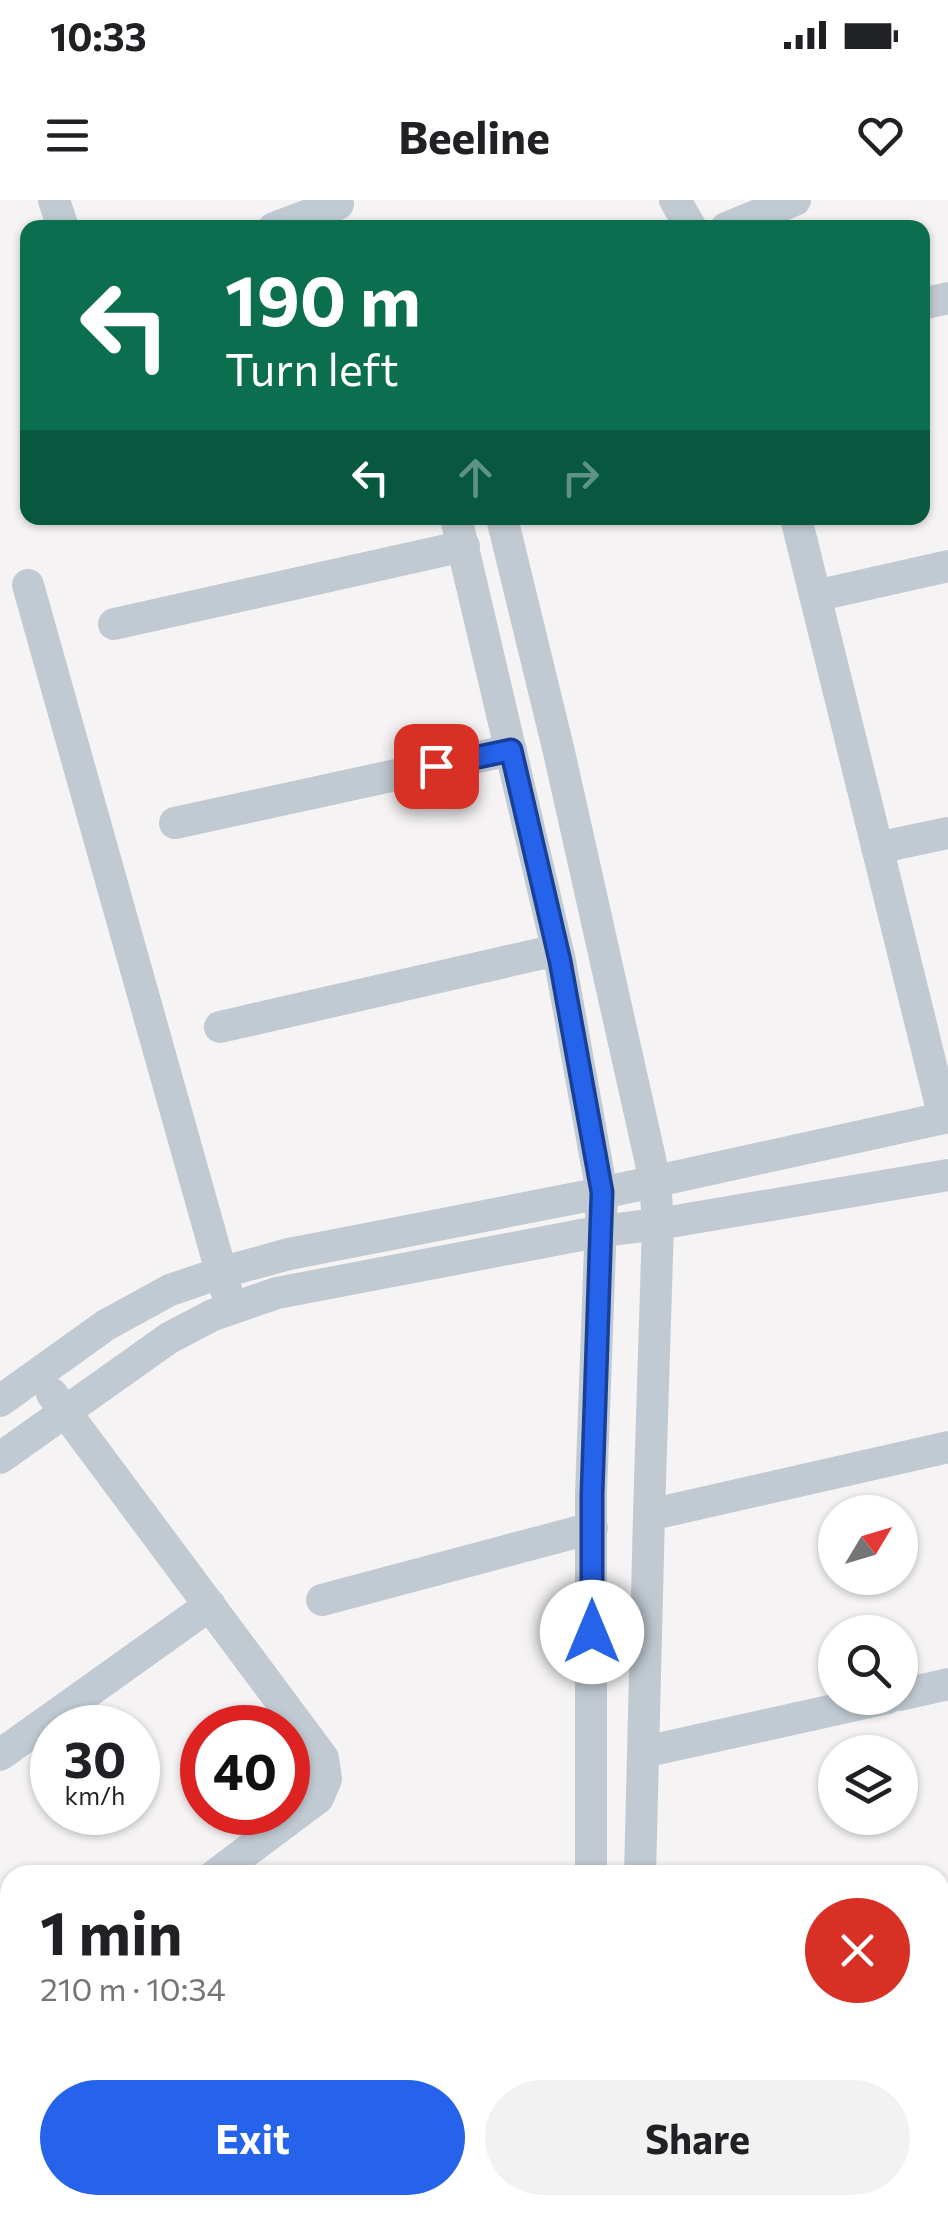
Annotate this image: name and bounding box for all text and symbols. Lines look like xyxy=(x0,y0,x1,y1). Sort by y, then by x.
text: 10:33 xyxy=(50,12,147,59)
icon: menu xyxy=(40,108,95,163)
text: Beeline xyxy=(398,108,550,163)
icon: heart xyxy=(853,108,908,163)
text: 190 m xyxy=(225,255,421,340)
icon: left xyxy=(60,260,190,390)
text: Turn left xyxy=(225,340,399,395)
icon: left xyxy=(343,450,398,505)
icon: ahead xyxy=(448,450,503,505)
icon: right xyxy=(553,450,608,505)
pin xyxy=(394,724,479,809)
icon: arrive xyxy=(409,739,464,794)
north arrow xyxy=(818,1495,918,1595)
map controls xyxy=(818,1495,918,1835)
position arrow xyxy=(540,1580,644,1684)
button: search xyxy=(818,1615,918,1715)
speed limit sign: 40 xyxy=(180,1705,310,1835)
text: 30 xyxy=(64,1727,126,1788)
button: layers xyxy=(818,1735,918,1835)
text: km/h xyxy=(65,1780,125,1810)
text: 1 min xyxy=(40,1894,182,1967)
button: close xyxy=(805,1898,910,2003)
text: 210 m · 10:34 xyxy=(40,1968,226,2008)
button: Exit xyxy=(40,2080,465,2195)
button: Share xyxy=(485,2080,910,2195)

